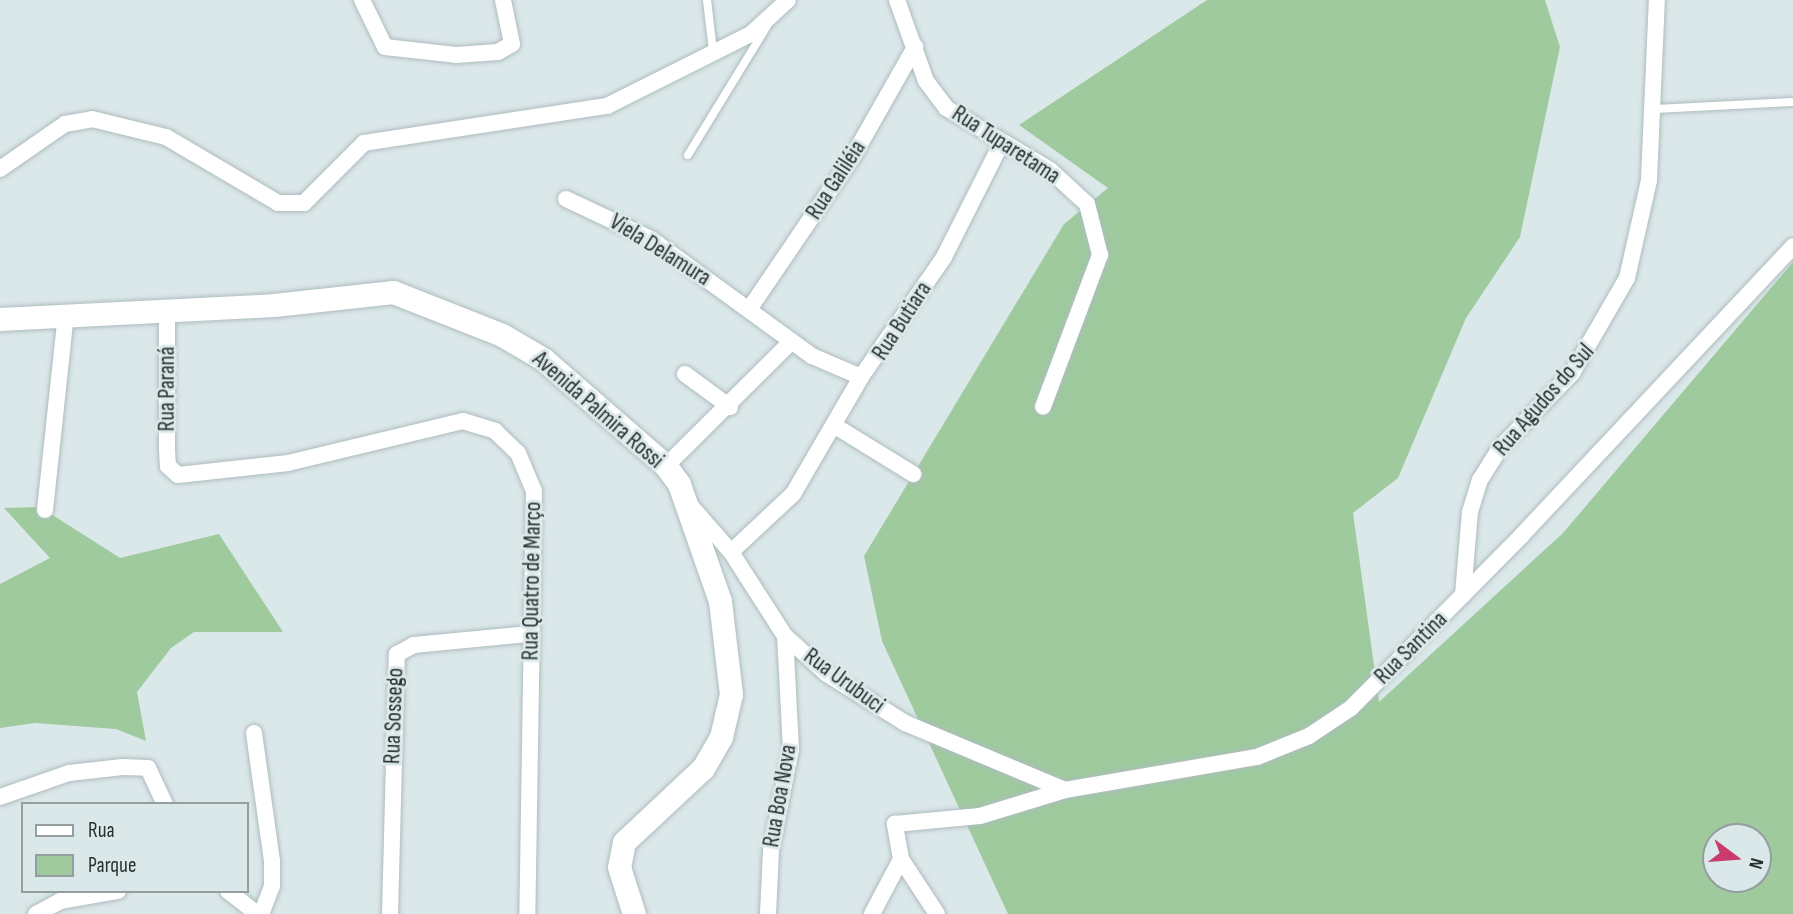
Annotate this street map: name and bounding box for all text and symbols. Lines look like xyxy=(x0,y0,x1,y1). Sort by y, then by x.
street label: Rua Tuparetama xyxy=(947,100,1065,190)
street label: Rua Galiléia xyxy=(800,135,872,225)
street label: Viela Delamura xyxy=(604,208,716,292)
street label: Rua Butiara xyxy=(867,277,937,365)
street label: Rua Agudos do Sul xyxy=(1488,338,1600,462)
street label: Avenida Palmira Rossi xyxy=(527,346,669,474)
street label: Rua Paraná xyxy=(153,347,181,431)
street label: Rua Quatro de Março xyxy=(517,501,547,661)
street label: Rua Santina xyxy=(1369,606,1453,690)
street label: Rua Urubuci xyxy=(798,643,890,719)
street label: Rua Sossego xyxy=(379,667,409,765)
street label: Rua Boa Nova xyxy=(757,743,803,849)
legend xyxy=(21,802,248,893)
text: Rua xyxy=(88,818,115,843)
north arrow xyxy=(1702,823,1772,893)
text: Parque xyxy=(88,853,136,878)
text: N xyxy=(1743,855,1768,871)

